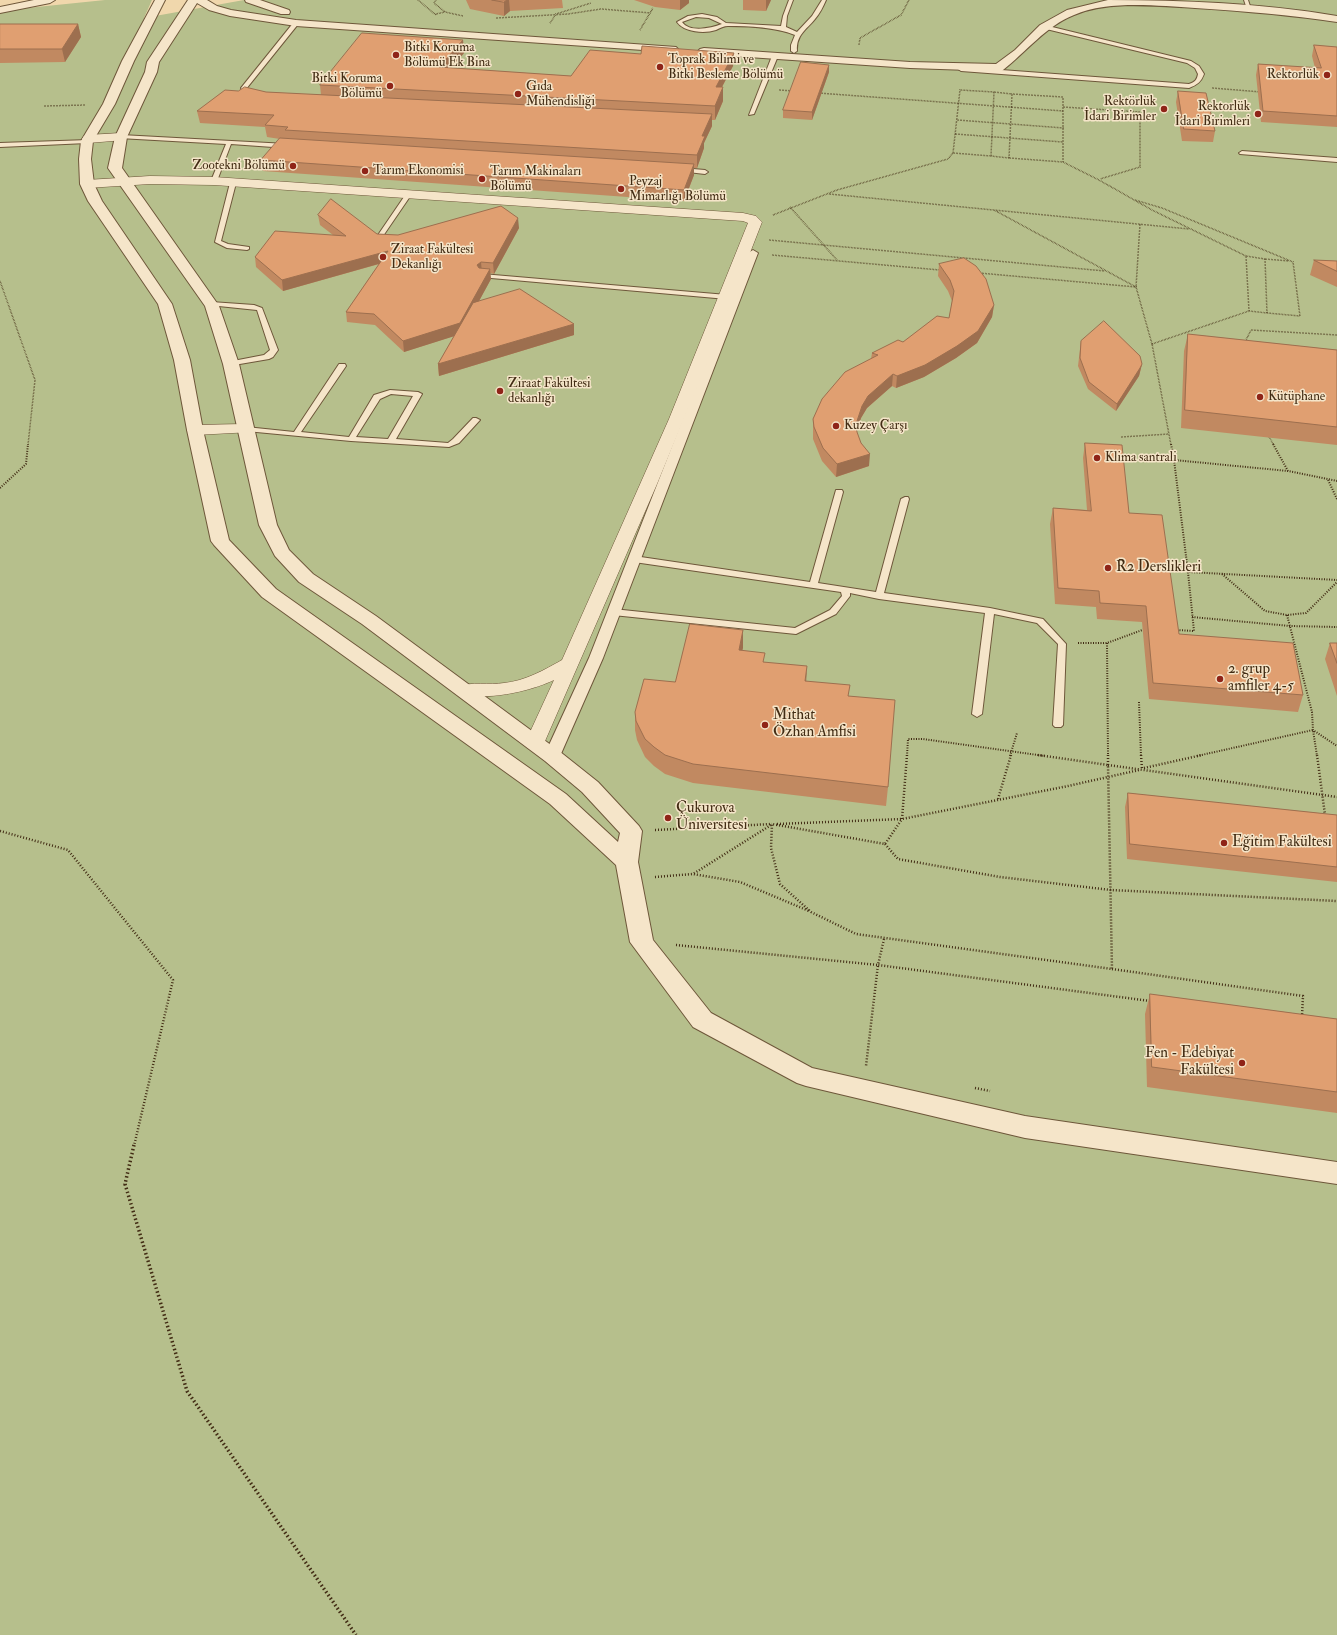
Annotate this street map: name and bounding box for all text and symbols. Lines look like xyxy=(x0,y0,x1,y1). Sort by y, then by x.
place label: Bitki Koruma Bölümü Ek Bina xyxy=(404,40,490,71)
marker: Bitki Koruma Bölümü Ek Bina xyxy=(391,50,401,60)
place label: Toprak Bilimi ve Bitki Besleme Bölümü xyxy=(668,52,783,83)
marker: Toprak Bilimi ve Bitki Besleme Bölümü xyxy=(655,62,665,72)
place label: Rektorlük xyxy=(1267,67,1319,83)
marker: Rektorlük xyxy=(1322,70,1332,80)
place label: Bitki Koruma Bölümü xyxy=(311,71,382,102)
place label: Gıda Mühendisliği xyxy=(526,79,595,110)
marker: Bitki Koruma Bölümü xyxy=(385,81,395,91)
marker: Gıda Mühendisliği xyxy=(513,89,523,99)
place label: Rektörlük İdari Birimler xyxy=(1084,94,1156,125)
place label: Rektorlük İdari Birimleri xyxy=(1175,99,1250,130)
marker: Rektörlük İdari Birimler xyxy=(1159,104,1169,114)
marker: Rektorlük İdari Birimleri xyxy=(1253,109,1263,119)
place label: Zootekni Bölümü xyxy=(193,158,285,174)
marker: Zootekni Bölümü xyxy=(288,161,298,171)
place label: Tarım Ekonomisi xyxy=(373,163,464,179)
place label: Tarım Makinaları Bölümü xyxy=(490,164,581,195)
marker: Tarım Ekonomisi xyxy=(360,166,370,176)
marker: Tarım Makinaları Bölümü xyxy=(477,174,487,184)
place label: Peyzaj Mimarlığı Bölümü xyxy=(629,174,726,205)
marker: Peyzaj Mimarlığı Bölümü xyxy=(616,184,626,194)
place label: Ziraat Fakültesi Dekanlığı xyxy=(391,242,474,273)
marker: Ziraat Fakültesi Dekanlığı xyxy=(378,252,388,262)
place label: Ziraat Fakültesi dekanlığı xyxy=(508,376,591,407)
marker: Ziraat Fakültesi dekanlığı xyxy=(495,386,505,396)
place label: Kütüphane xyxy=(1268,389,1325,405)
marker: Kütüphane xyxy=(1255,392,1265,402)
place label: Kuzey Çarşı xyxy=(844,418,907,434)
marker: Kuzey Çarşı xyxy=(831,421,841,431)
place label: Klima santrali xyxy=(1105,450,1177,466)
marker: Klima santrali xyxy=(1092,453,1102,463)
place label: R2 Derslikleri xyxy=(1116,559,1201,577)
marker: R2 Derslikleri xyxy=(1103,563,1113,573)
place label: 2. grup amfiler 4-5 xyxy=(1228,661,1294,696)
marker: 2. grup amfiler 4-5 xyxy=(1215,674,1225,684)
place label: Mithat Özhan Amfisi xyxy=(773,707,856,742)
marker: Mithat Özhan Amfisi xyxy=(760,720,770,730)
place label: Çukurova Üniversitesi xyxy=(676,800,747,835)
marker: Çukurova Üniversitesi xyxy=(663,813,673,823)
place label: Eğitim Fakültesi xyxy=(1232,834,1332,852)
marker: Eğitim Fakültesi xyxy=(1219,838,1229,848)
place label: Fen - Edebiyat Fakültesi xyxy=(1145,1045,1234,1080)
marker: Fen - Edebiyat Fakültesi xyxy=(1237,1058,1247,1068)

